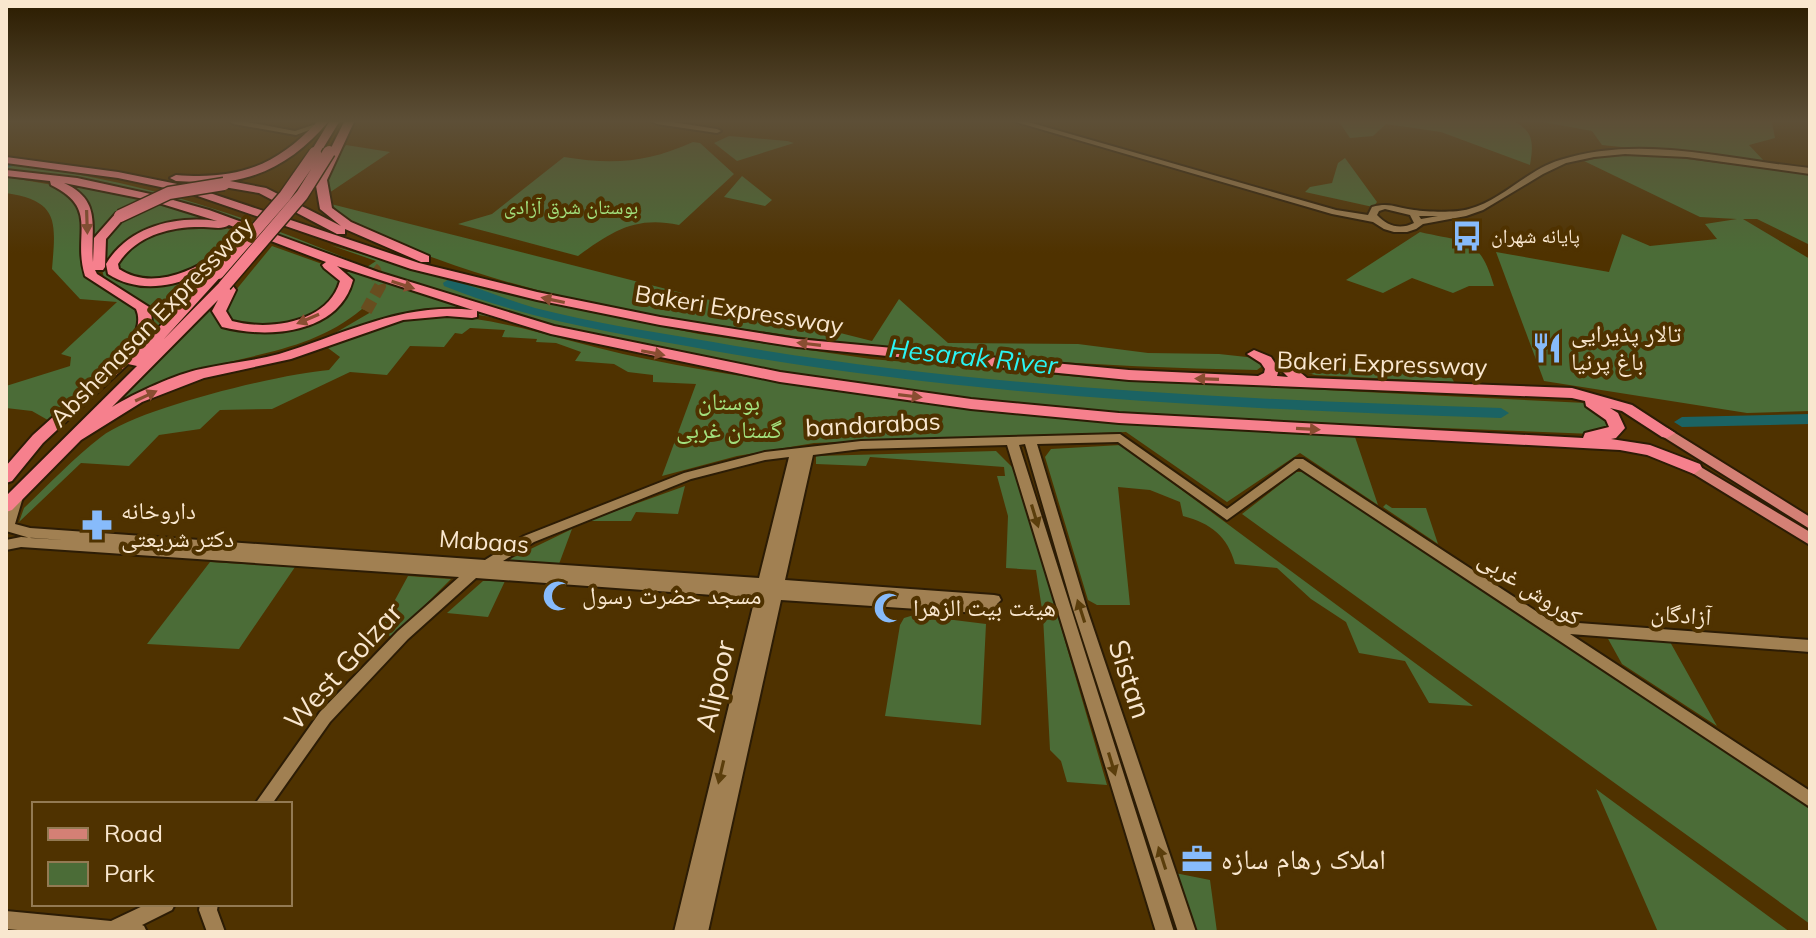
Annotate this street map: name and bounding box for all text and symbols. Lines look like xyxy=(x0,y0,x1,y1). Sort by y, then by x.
park label: بوستان شرق آزادی xyxy=(504,194,638,219)
street label: Abshenasan Expressway xyxy=(43,210,260,433)
one-way arrow xyxy=(80,210,93,235)
bus stop icon: پایانه شهران xyxy=(1450,219,1484,253)
place label: پایانه شهران xyxy=(1491,223,1580,248)
street label: Bakeri Expressway xyxy=(633,278,846,340)
one-way arrow xyxy=(391,279,415,292)
one-way arrow xyxy=(540,293,565,306)
one-way arrow xyxy=(296,313,320,326)
place label: تالار پذیرایی باغ پرنیا xyxy=(1571,318,1681,377)
water label: Hesarak River xyxy=(887,331,1060,382)
restaurant icon: تالار پذیرایی باغ پرنیا xyxy=(1530,331,1564,365)
one-way arrow xyxy=(796,338,821,351)
street label: Bakeri Expressway xyxy=(1276,344,1488,382)
one-way arrow xyxy=(641,347,666,359)
one-way arrow xyxy=(1194,372,1219,385)
park label: بوستان گستان غربی xyxy=(676,386,782,444)
one-way arrow xyxy=(134,389,157,403)
one-way arrow xyxy=(897,390,922,403)
street label: bandarabas xyxy=(805,405,941,443)
one-way arrow xyxy=(1296,423,1321,436)
place label: داروخانه دکتر شریعتی xyxy=(121,495,234,553)
one-way arrow xyxy=(1029,504,1042,528)
pharmacy icon: داروخانه دکتر شریعتی xyxy=(80,508,114,542)
street label: Mabaas xyxy=(438,523,530,559)
street label: کوروش غربی xyxy=(1473,543,1588,632)
mosque icon: مسجد حضرت رسول xyxy=(541,579,575,613)
place label: مسجد حضرت رسول xyxy=(582,580,761,610)
mosque icon: هیئت بیت الزهرا xyxy=(872,591,906,625)
place label: هیئت بیت الزهرا xyxy=(913,592,1056,622)
street label: West Golzar xyxy=(276,594,410,737)
street label: آزادگان xyxy=(1650,597,1713,631)
one-way arrow xyxy=(1074,599,1086,623)
street label: Sistan xyxy=(1101,635,1160,723)
street label: Alipoor xyxy=(687,636,742,735)
one-way arrow xyxy=(1107,753,1119,777)
one-way arrow xyxy=(714,760,726,785)
legend xyxy=(32,802,292,906)
text: Road xyxy=(104,818,163,848)
place label: املاک رهام سازه xyxy=(1221,841,1386,878)
office icon: املاک رهام سازه xyxy=(1180,842,1214,876)
one-way arrow xyxy=(1156,846,1168,870)
text: Park xyxy=(104,858,155,888)

